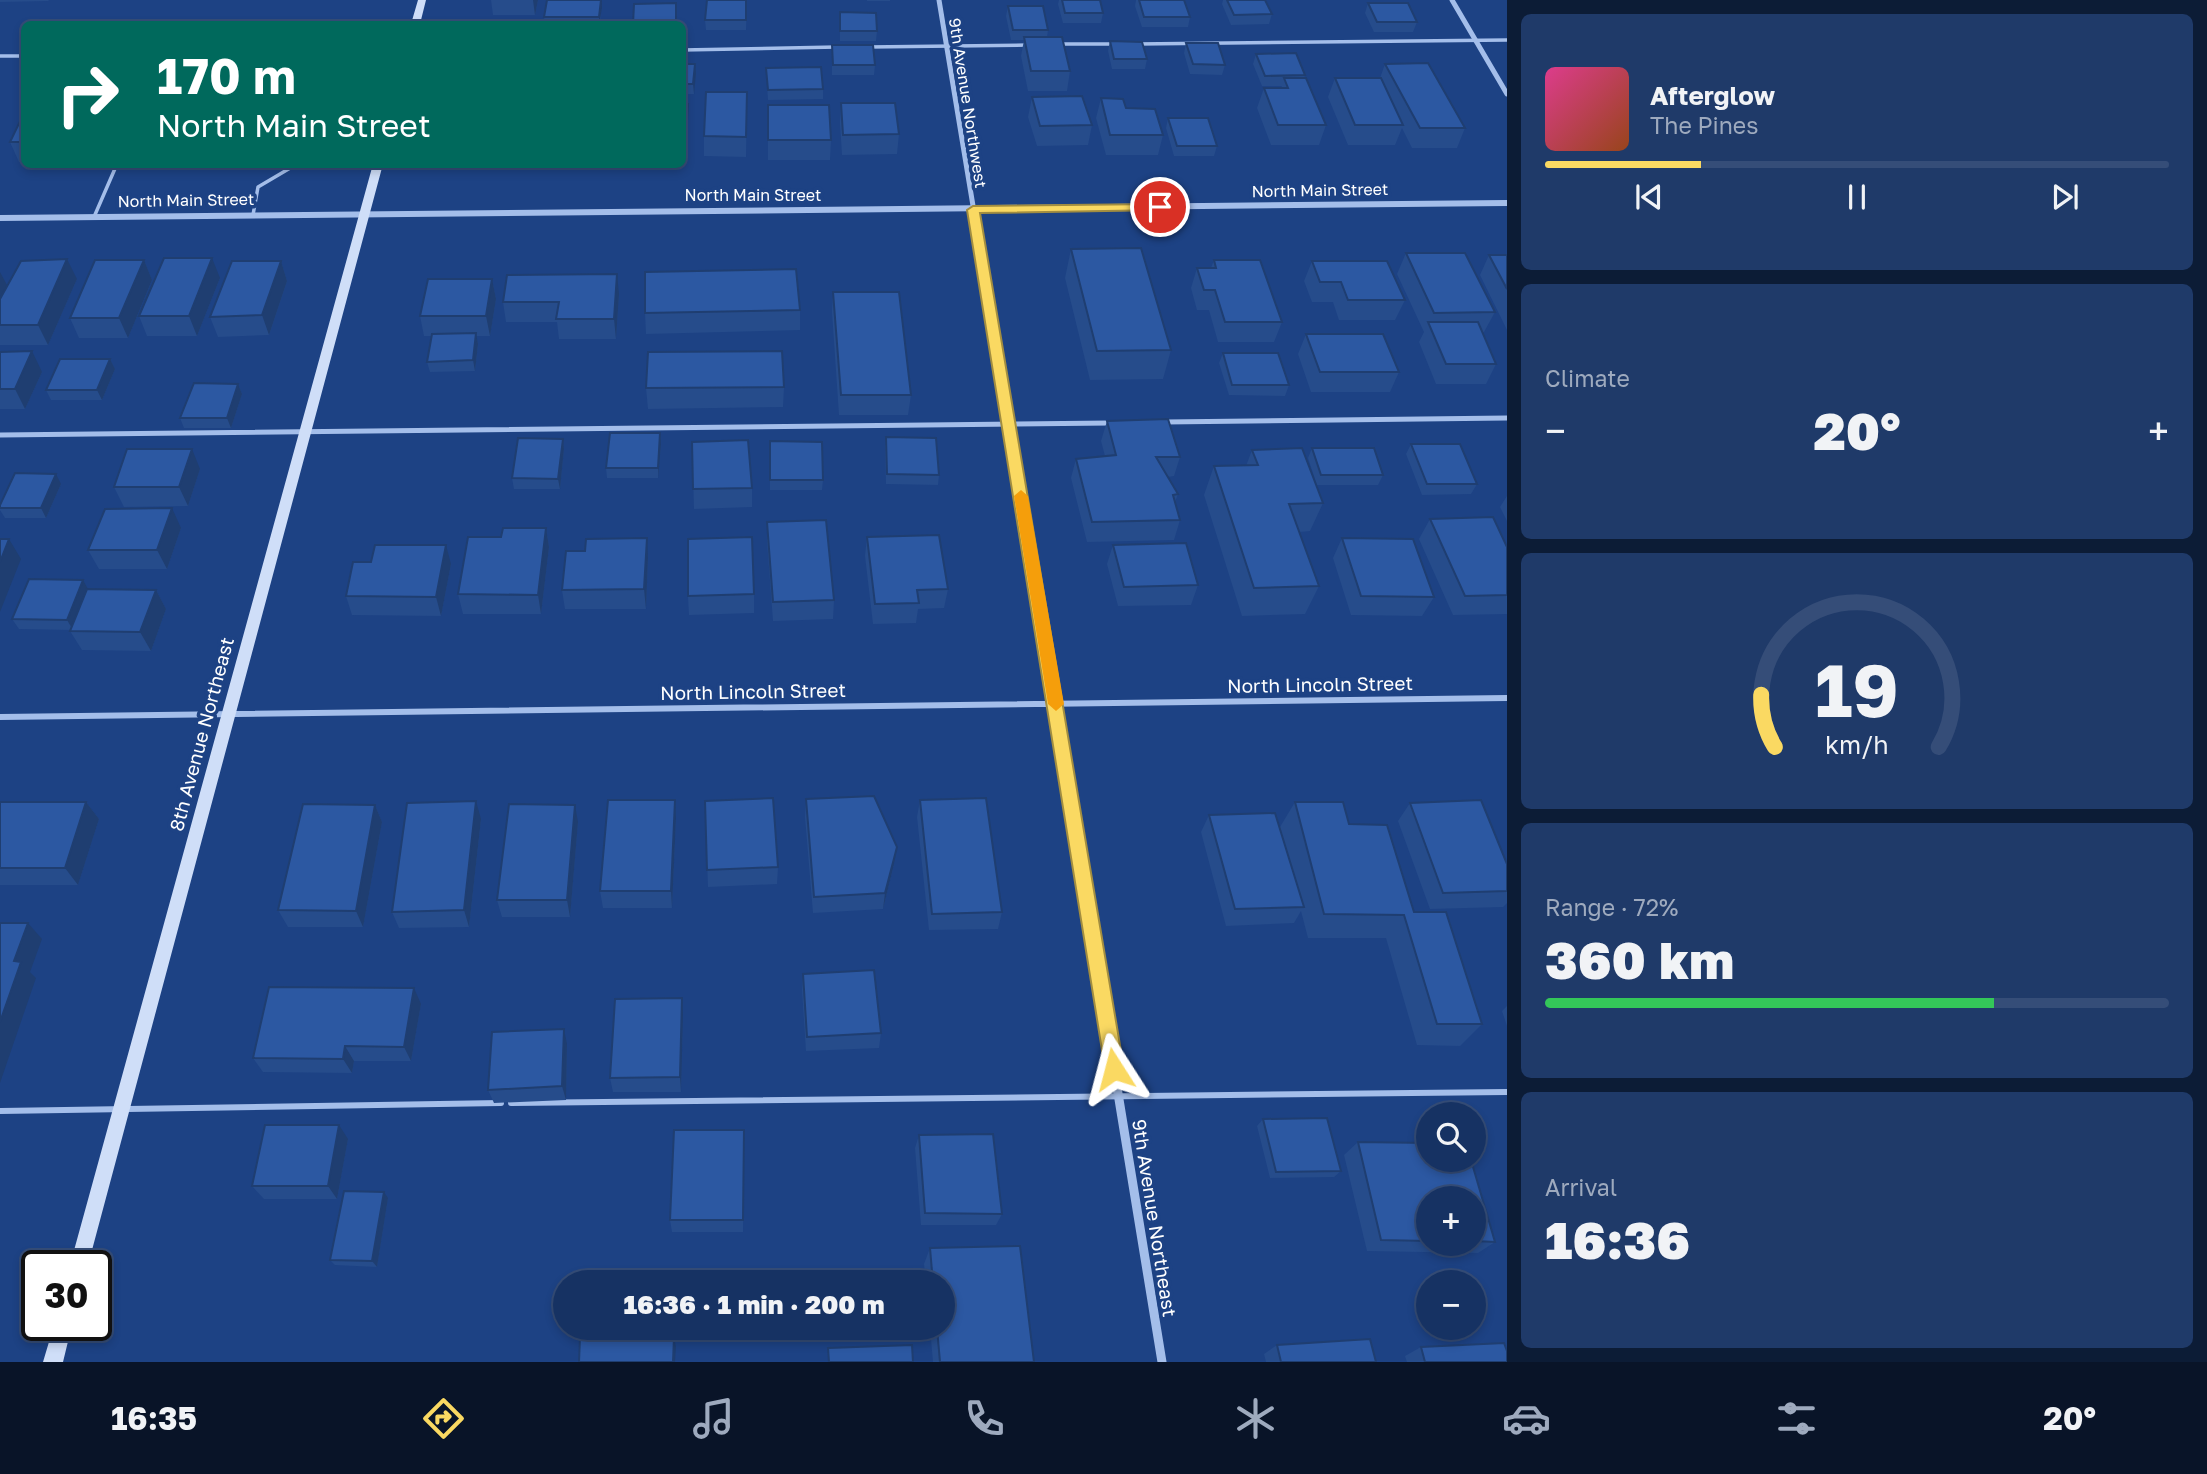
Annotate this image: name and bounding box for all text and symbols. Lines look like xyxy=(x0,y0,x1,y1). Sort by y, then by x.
street label: 9th Avenue Northwest xyxy=(945,17,991,189)
text: 170 m xyxy=(157,46,296,105)
icon: right xyxy=(42,49,133,140)
text: Afterglow xyxy=(1650,80,1775,111)
text: North Main Street xyxy=(157,106,431,144)
text: The Pines xyxy=(1650,111,1758,139)
pin xyxy=(1130,177,1190,237)
icon: previous xyxy=(1630,178,1668,216)
icon: pause xyxy=(1838,178,1876,216)
icon: next xyxy=(2046,178,2084,216)
street label: North Main Street xyxy=(1251,179,1389,201)
street label: North Main Street xyxy=(685,185,821,205)
icon: arrive xyxy=(1141,188,1179,226)
street label: North Main Street xyxy=(117,189,255,211)
text: Climate xyxy=(1545,364,1630,392)
text: 20° xyxy=(1814,399,1900,461)
text: − xyxy=(1545,408,1566,453)
text: + xyxy=(2148,408,2169,453)
street label: 8th Avenue Northeast xyxy=(164,635,238,833)
text: 19 xyxy=(1815,646,1899,733)
street label: North Lincoln Street xyxy=(1227,671,1413,697)
street label: North Lincoln Street xyxy=(660,678,846,704)
text: km/h xyxy=(1825,729,1889,760)
text: Range · 72% xyxy=(1545,893,1678,921)
text: 360 km xyxy=(1545,928,1734,990)
position arrow xyxy=(1077,1032,1151,1106)
map controls xyxy=(1416,1102,1486,1340)
button: search xyxy=(1416,1102,1486,1172)
street label: 9th Avenue Northeast xyxy=(1128,1118,1182,1318)
text: Arrival xyxy=(1545,1173,1617,1201)
button: + xyxy=(1416,1186,1486,1256)
text: 16:36 xyxy=(1545,1208,1690,1270)
speed limit sign: 30 xyxy=(21,1250,112,1341)
button: − xyxy=(1416,1270,1486,1340)
text: 16:36 · 1 min · 200 m xyxy=(623,1289,885,1320)
icon: directions xyxy=(419,1394,468,1443)
icon: music xyxy=(689,1394,738,1443)
icon: phone xyxy=(960,1394,1009,1443)
icon: climate xyxy=(1231,1394,1280,1443)
icon: car xyxy=(1502,1394,1551,1443)
icon: filters xyxy=(1772,1394,1821,1443)
text: 16:35 xyxy=(111,1399,197,1437)
text: 20° xyxy=(2043,1399,2096,1437)

